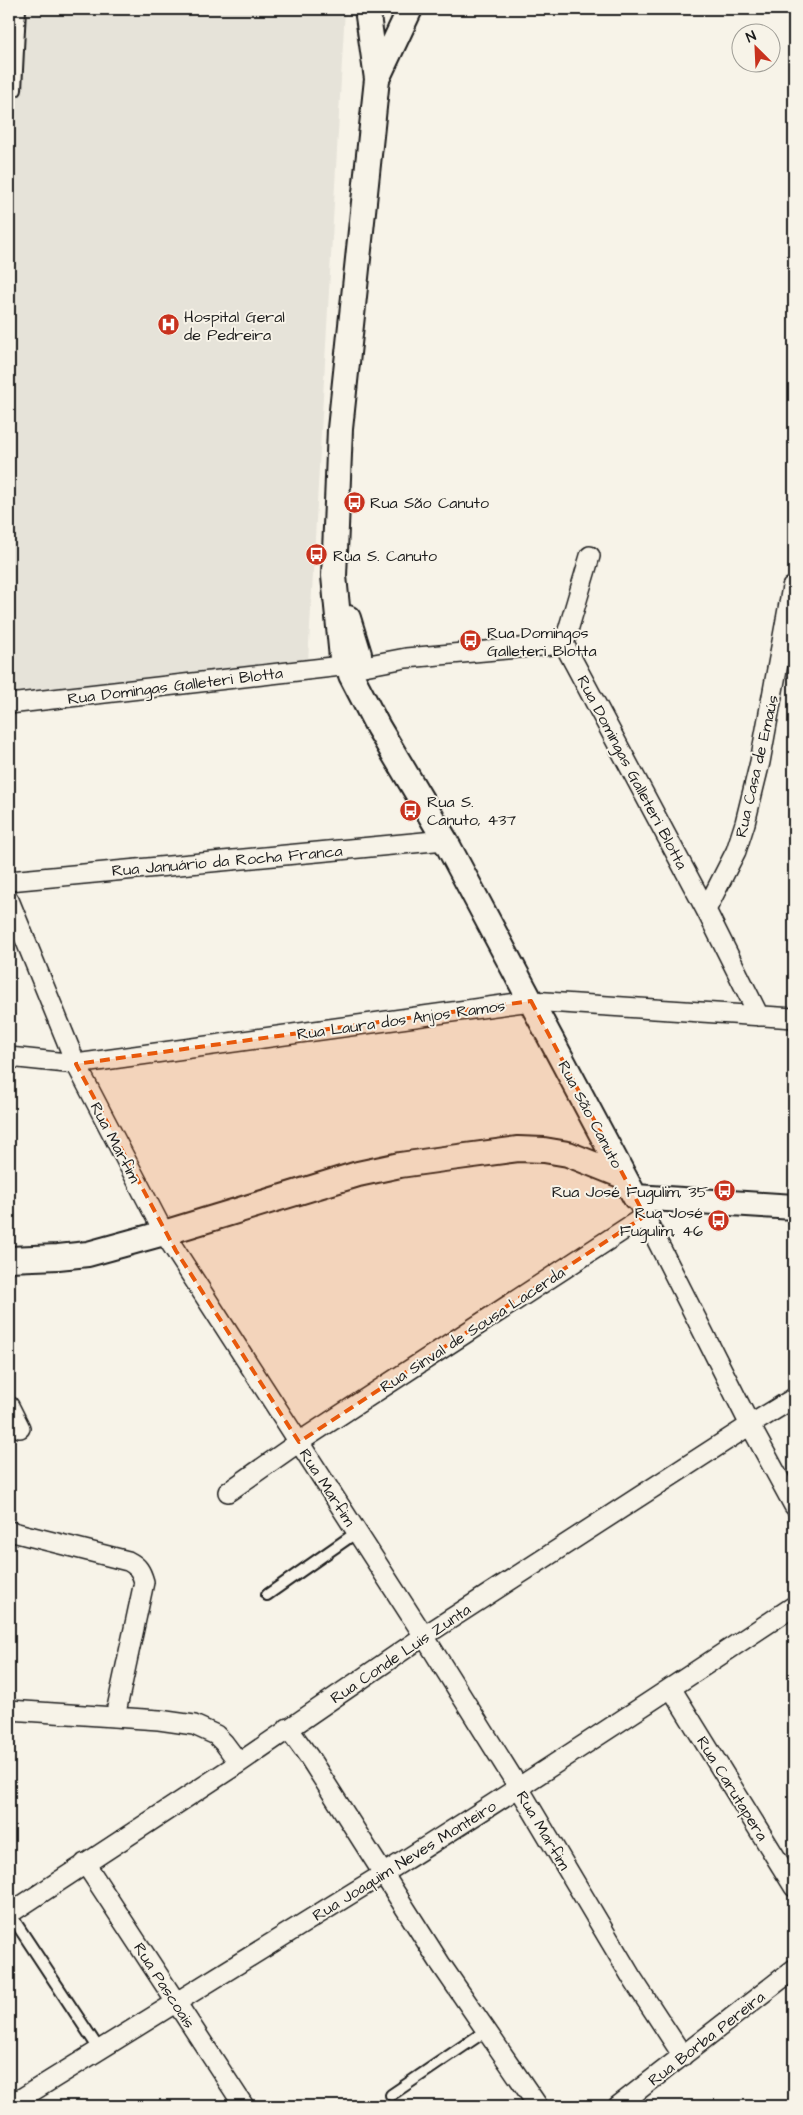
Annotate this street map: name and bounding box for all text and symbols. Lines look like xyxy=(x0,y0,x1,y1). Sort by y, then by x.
north arrow xyxy=(730,22,780,72)
text: N xyxy=(743,26,759,48)
place label: Hospital Geral de Pedreira xyxy=(184,306,285,346)
hospital icon: Hospital Geral de Pedreira xyxy=(156,313,180,337)
bus stop icon: Rua São Canuto xyxy=(342,490,366,514)
place label: Rua São Canuto xyxy=(370,492,489,514)
bus stop icon: Rua S. Canuto xyxy=(305,543,329,567)
place label: Rua S. Canuto xyxy=(333,545,437,567)
place label: Rua Domingos Galleteri Blotta xyxy=(487,622,597,662)
bus stop icon: Rua Domingos Galleteri Blotta xyxy=(459,629,483,653)
street label: Rua Domingas Galleteri Blotta xyxy=(66,662,284,711)
street label: Rua Domingas Galleteri Blotta xyxy=(571,672,693,874)
street label: Rua Casa de Emaús xyxy=(730,693,784,840)
place label: Rua S. Canuto, 437 xyxy=(427,791,516,831)
bus stop icon: Rua S. Canuto, 437 xyxy=(399,798,423,822)
street label: Rua Januário da Rocha Franca xyxy=(111,840,343,882)
street label: Rua Laura dos Anjos Ramos xyxy=(296,994,507,1045)
street label: Rua São Canuto xyxy=(552,1057,628,1172)
street label: Rua Marfim xyxy=(85,1098,146,1187)
bus stop icon: Rua José Fugulim, 35 xyxy=(712,1179,736,1203)
place label: Rua José Fugulim, 35 xyxy=(552,1181,709,1204)
place label: Rua José Fugulim, 46 xyxy=(620,1202,703,1243)
bus stop icon: Rua José Fugulim, 46 xyxy=(707,1209,731,1233)
street label: Rua Sinval de Sousa Lacerda xyxy=(376,1262,569,1398)
street label: Rua Marfim xyxy=(294,1444,361,1531)
street label: Rua Conde Luis Zunta xyxy=(326,1599,475,1709)
street label: Rua Carutapera xyxy=(691,1732,773,1845)
street label: Rua Marfim xyxy=(511,1787,576,1875)
street label: Rua Joaquim Neves Monteiro xyxy=(308,1795,501,1927)
street label: Rua Pascoais xyxy=(128,1938,200,2033)
street label: Rua Borba Pereira xyxy=(644,1986,770,2091)

